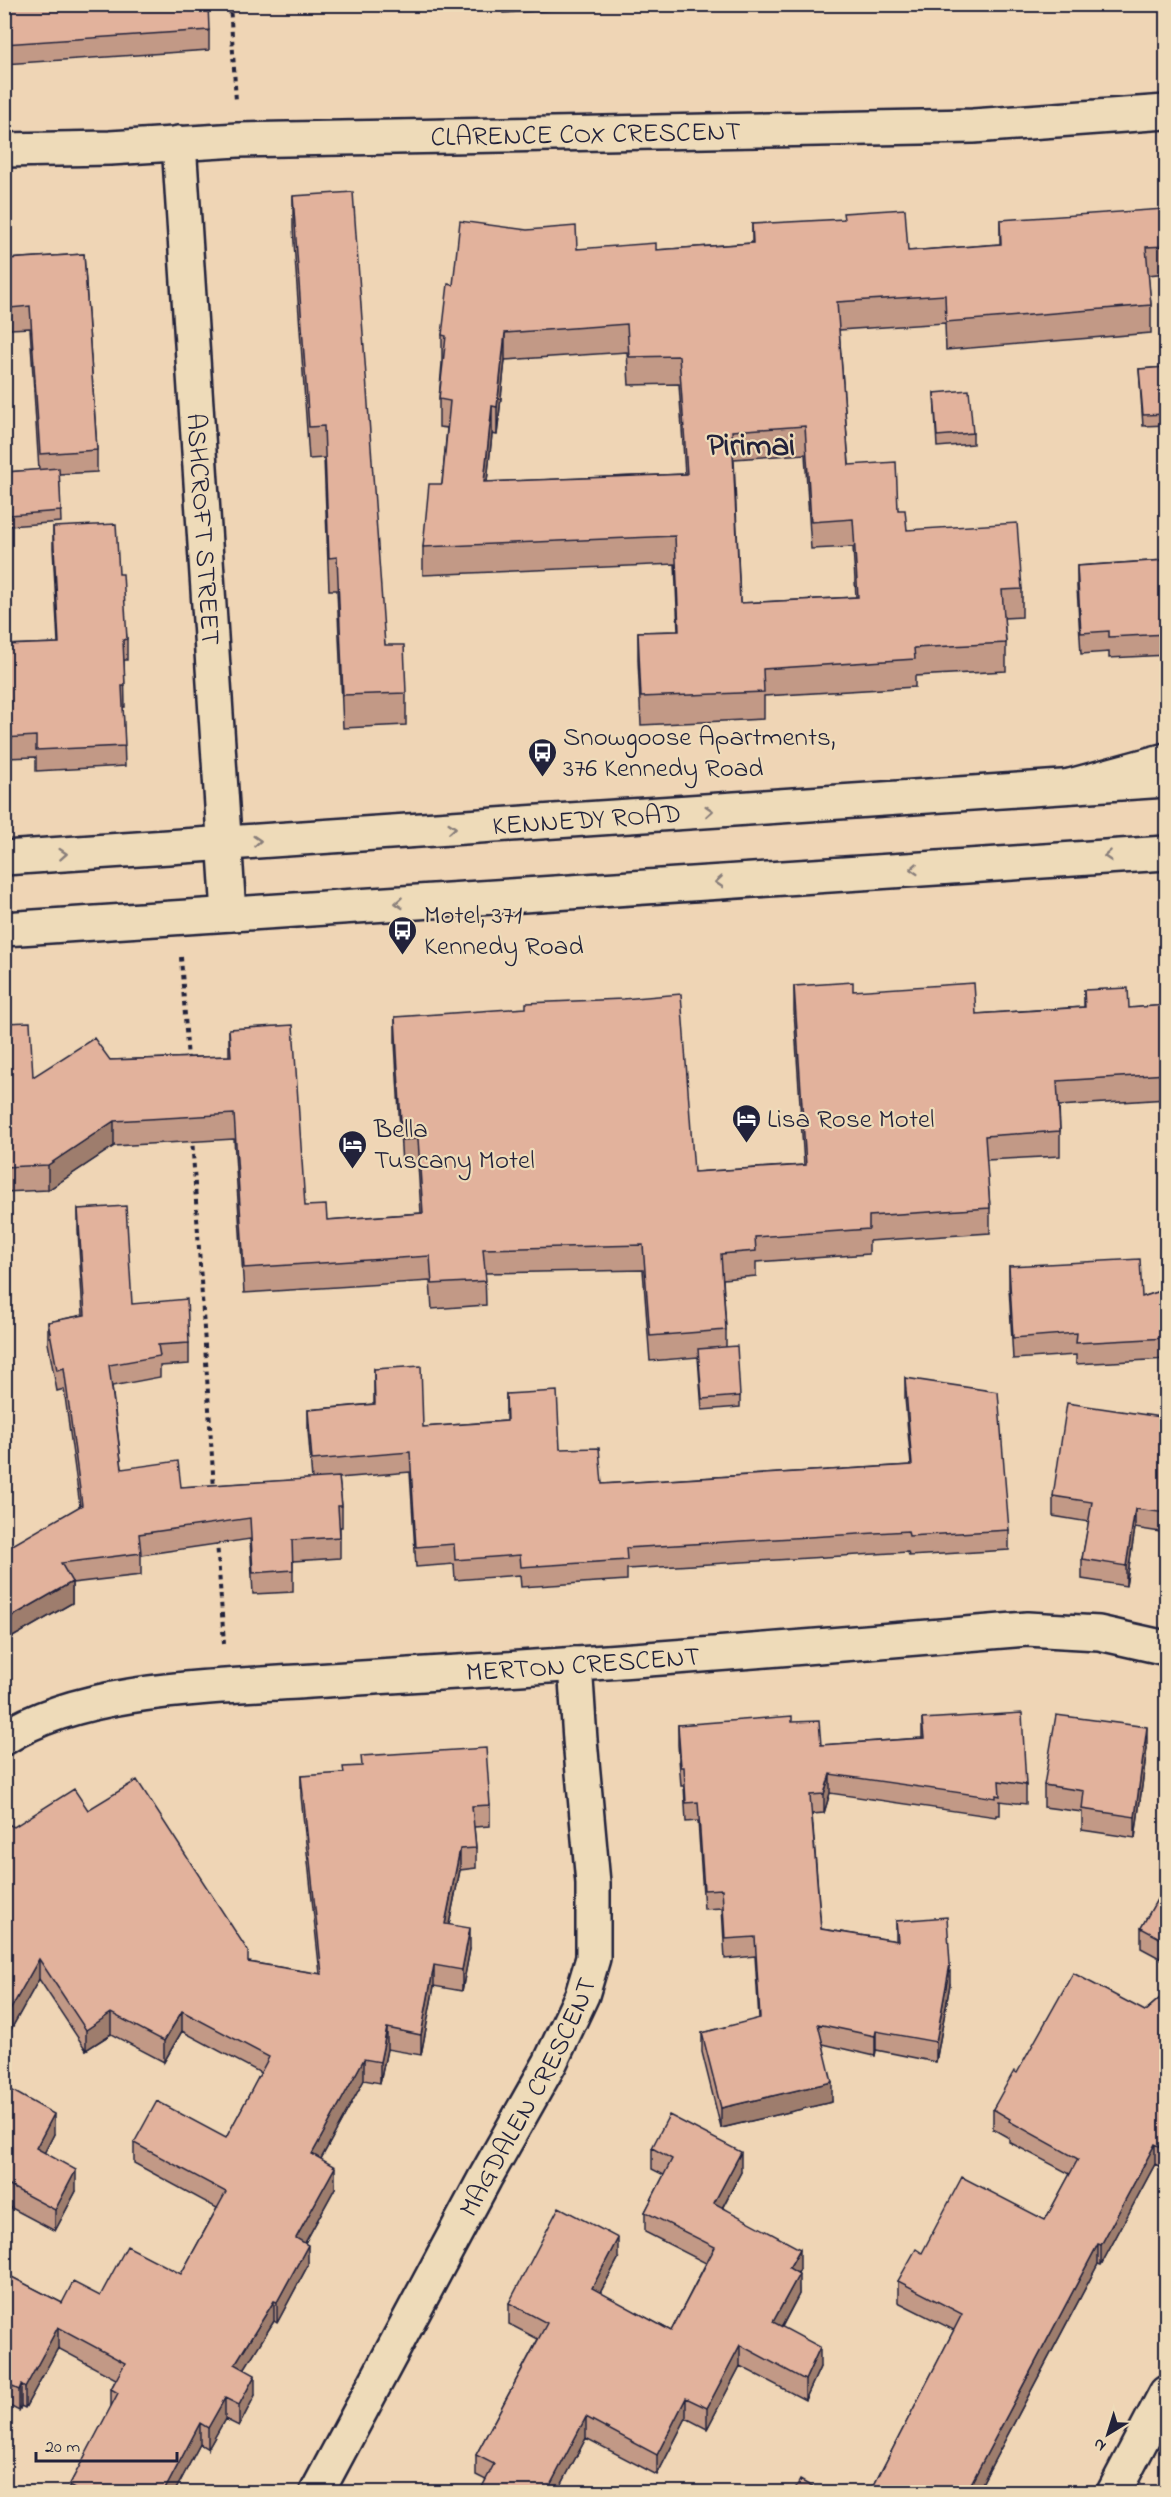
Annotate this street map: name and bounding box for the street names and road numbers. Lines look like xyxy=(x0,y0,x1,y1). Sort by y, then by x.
street label: CLARENCE COX CRESCENT xyxy=(430,113,741,158)
street label: ASHCROFT STREET xyxy=(175,412,229,647)
street label: KENNEDY ROAD xyxy=(491,796,682,847)
street label: MERTON CRESCENT xyxy=(465,1638,701,1693)
street label: MAGDALEN CRESCENT xyxy=(451,1973,608,2225)

